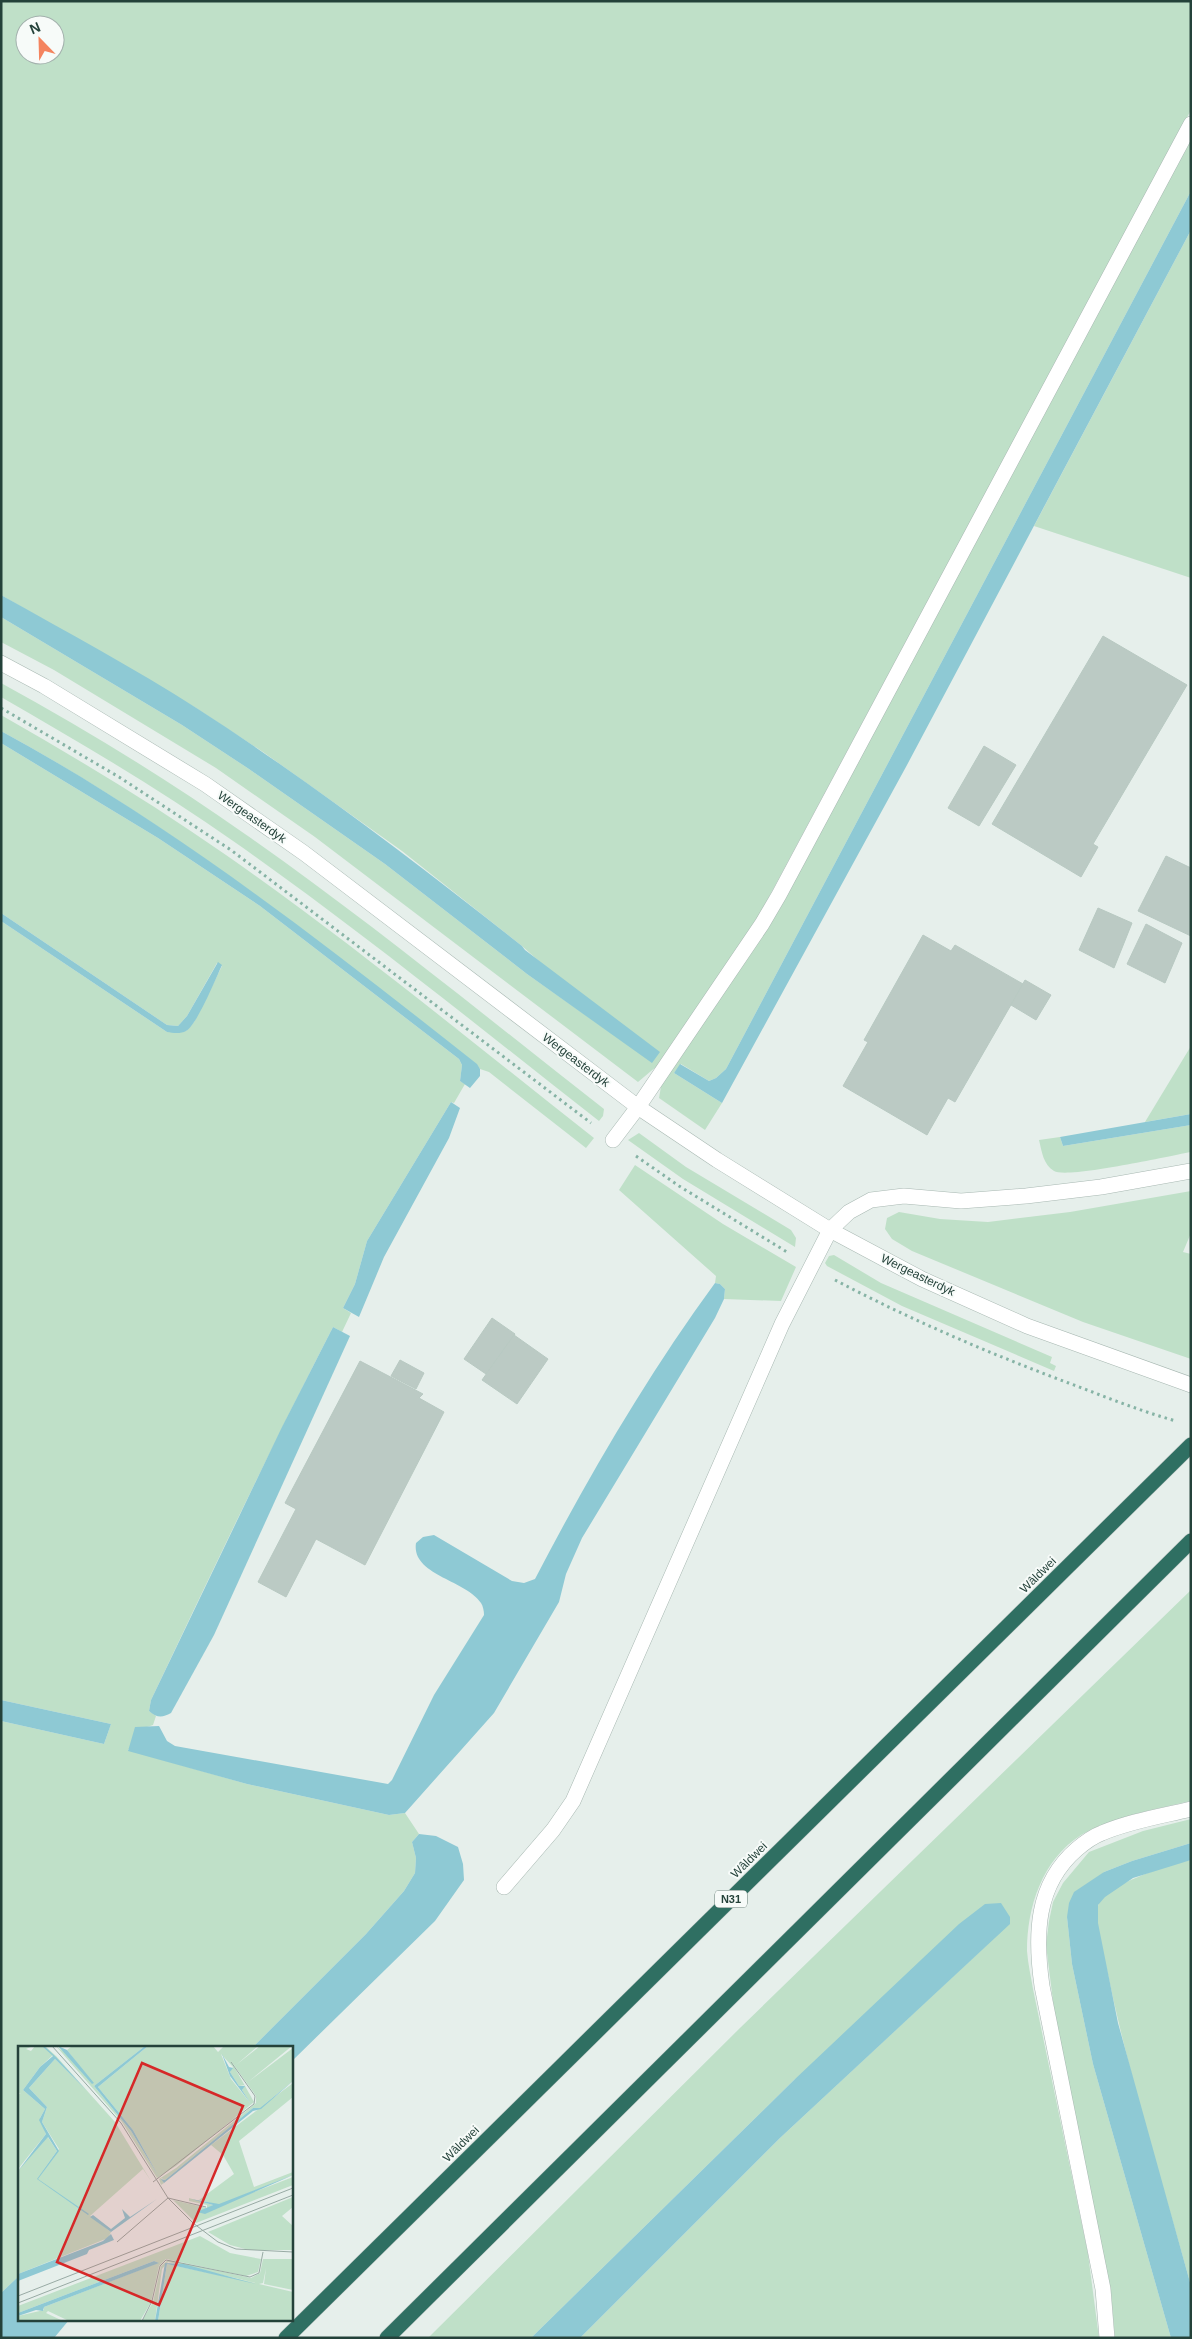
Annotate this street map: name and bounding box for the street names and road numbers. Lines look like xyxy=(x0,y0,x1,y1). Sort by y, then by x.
street label: Wergeasterdyk xyxy=(215,788,290,846)
street label: Wergeasterdyk xyxy=(540,1030,613,1090)
street label: Wergeasterdyk xyxy=(879,1251,958,1299)
street label: Wâldwei xyxy=(1017,1554,1059,1596)
street label: Wâldwei xyxy=(728,1839,770,1881)
road number: N31 xyxy=(715,1890,747,1908)
street label: Wâldwei xyxy=(440,2123,482,2165)

